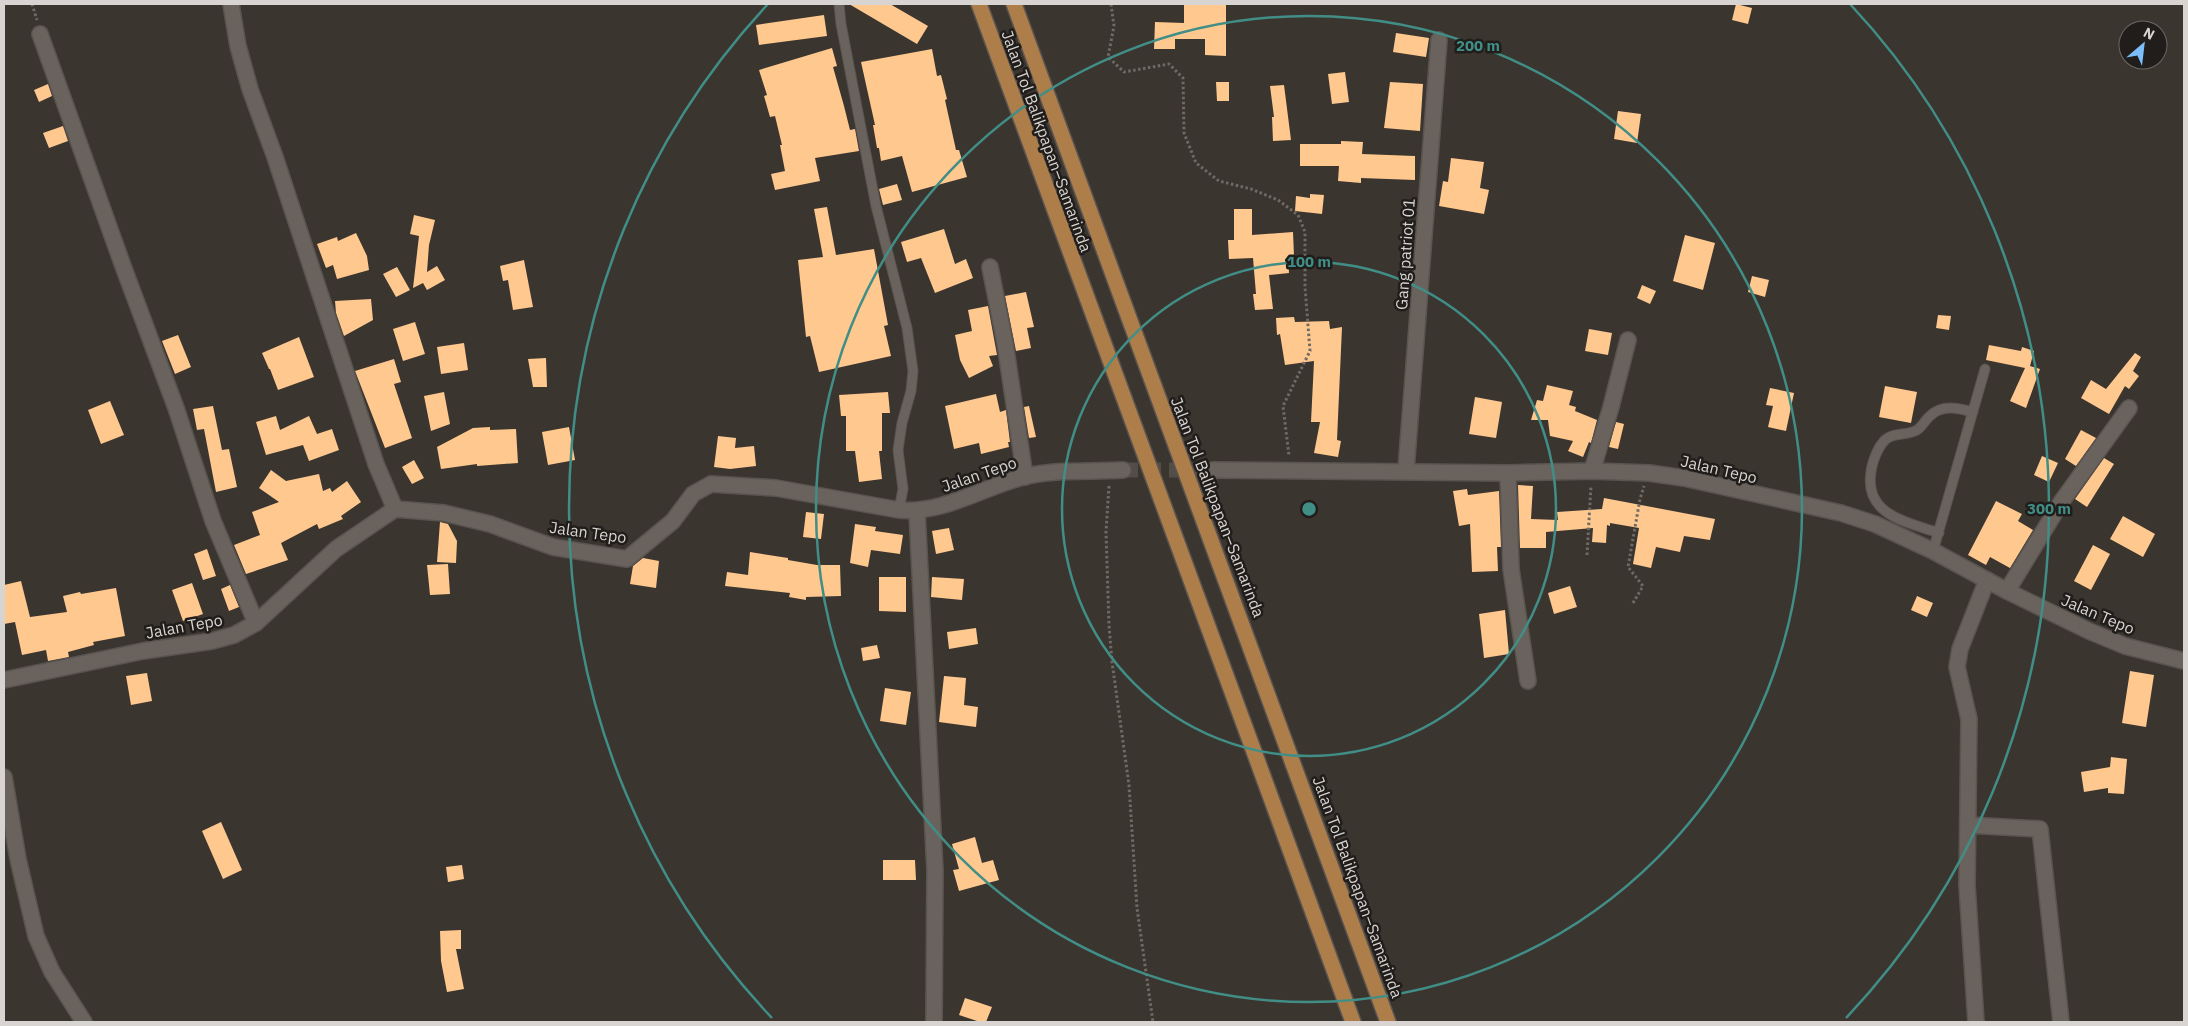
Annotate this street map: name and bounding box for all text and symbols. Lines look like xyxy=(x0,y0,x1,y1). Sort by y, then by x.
north arrow xyxy=(2118,20,2168,70)
text: N xyxy=(2140,23,2158,44)
street label: Jalan Tol Balikpapan–Samarinda xyxy=(998,27,1097,255)
text: 200 m xyxy=(1456,36,1500,55)
street label: Gang patriot 01 xyxy=(1391,198,1419,310)
text: 100 m xyxy=(1287,252,1331,271)
street label: Jalan Tol Balikpapan–Samarinda xyxy=(1167,394,1269,620)
street label: Jalan Tepo xyxy=(1679,451,1759,487)
street label: Jalan Tepo xyxy=(939,452,1019,496)
text: 300 m xyxy=(2027,499,2071,518)
centre of rings xyxy=(1300,500,1318,518)
street label: Jalan Tepo xyxy=(548,517,628,547)
street label: Jalan Tepo xyxy=(2058,590,2138,638)
street label: Jalan Tepo xyxy=(144,609,224,643)
street label: Jalan Tol Balikpapan–Samarinda xyxy=(1309,773,1408,1001)

